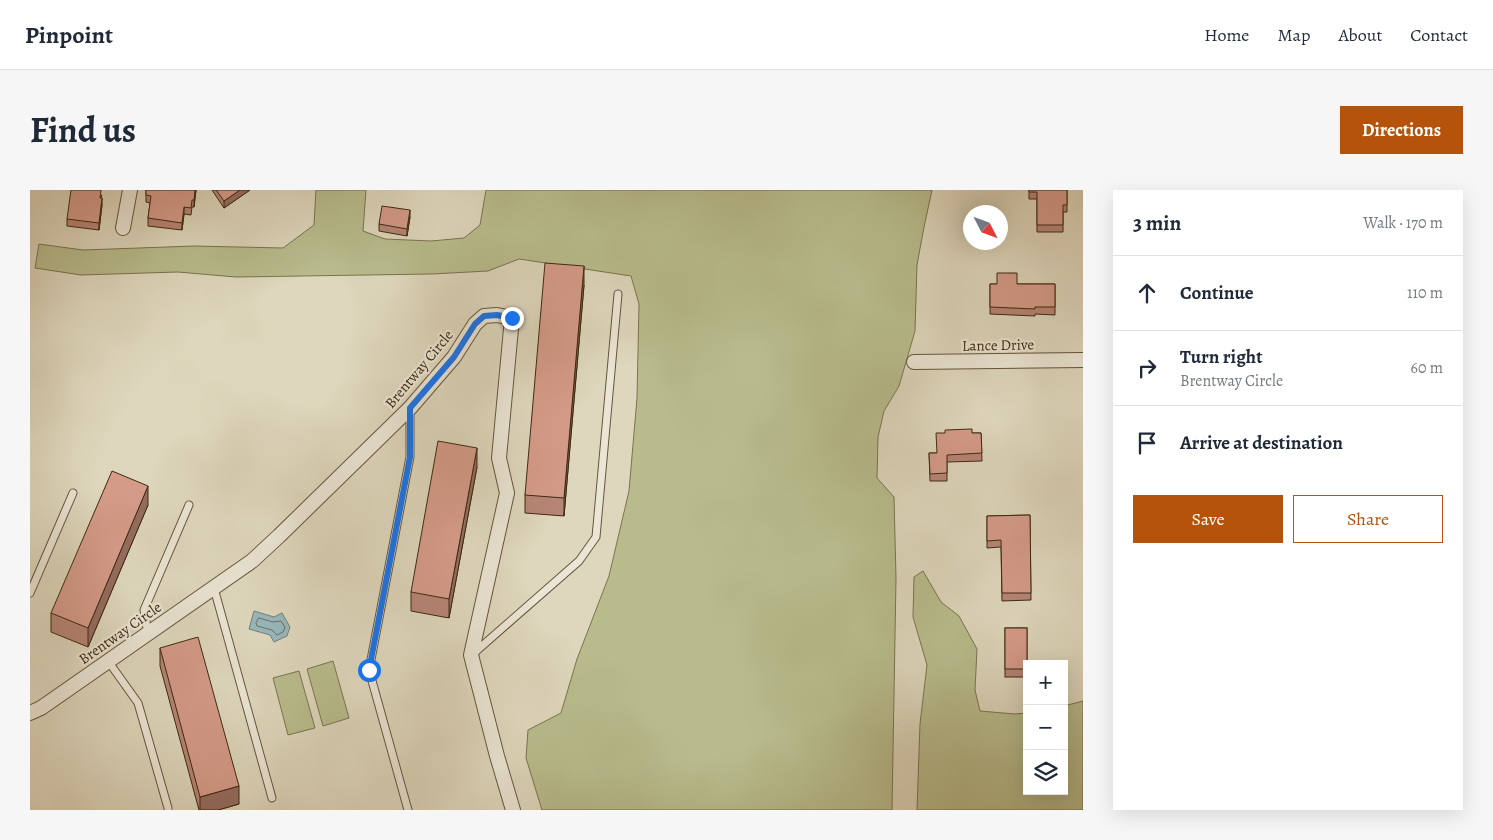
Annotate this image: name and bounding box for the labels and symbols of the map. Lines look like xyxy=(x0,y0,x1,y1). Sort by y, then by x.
north arrow xyxy=(963,205,1008,250)
route end xyxy=(501,307,524,330)
street label: Brentway Circle xyxy=(380,325,458,412)
street label: Lance Drive xyxy=(962,334,1035,356)
street label: Brentway Circle xyxy=(75,597,166,669)
route start xyxy=(358,659,381,682)

